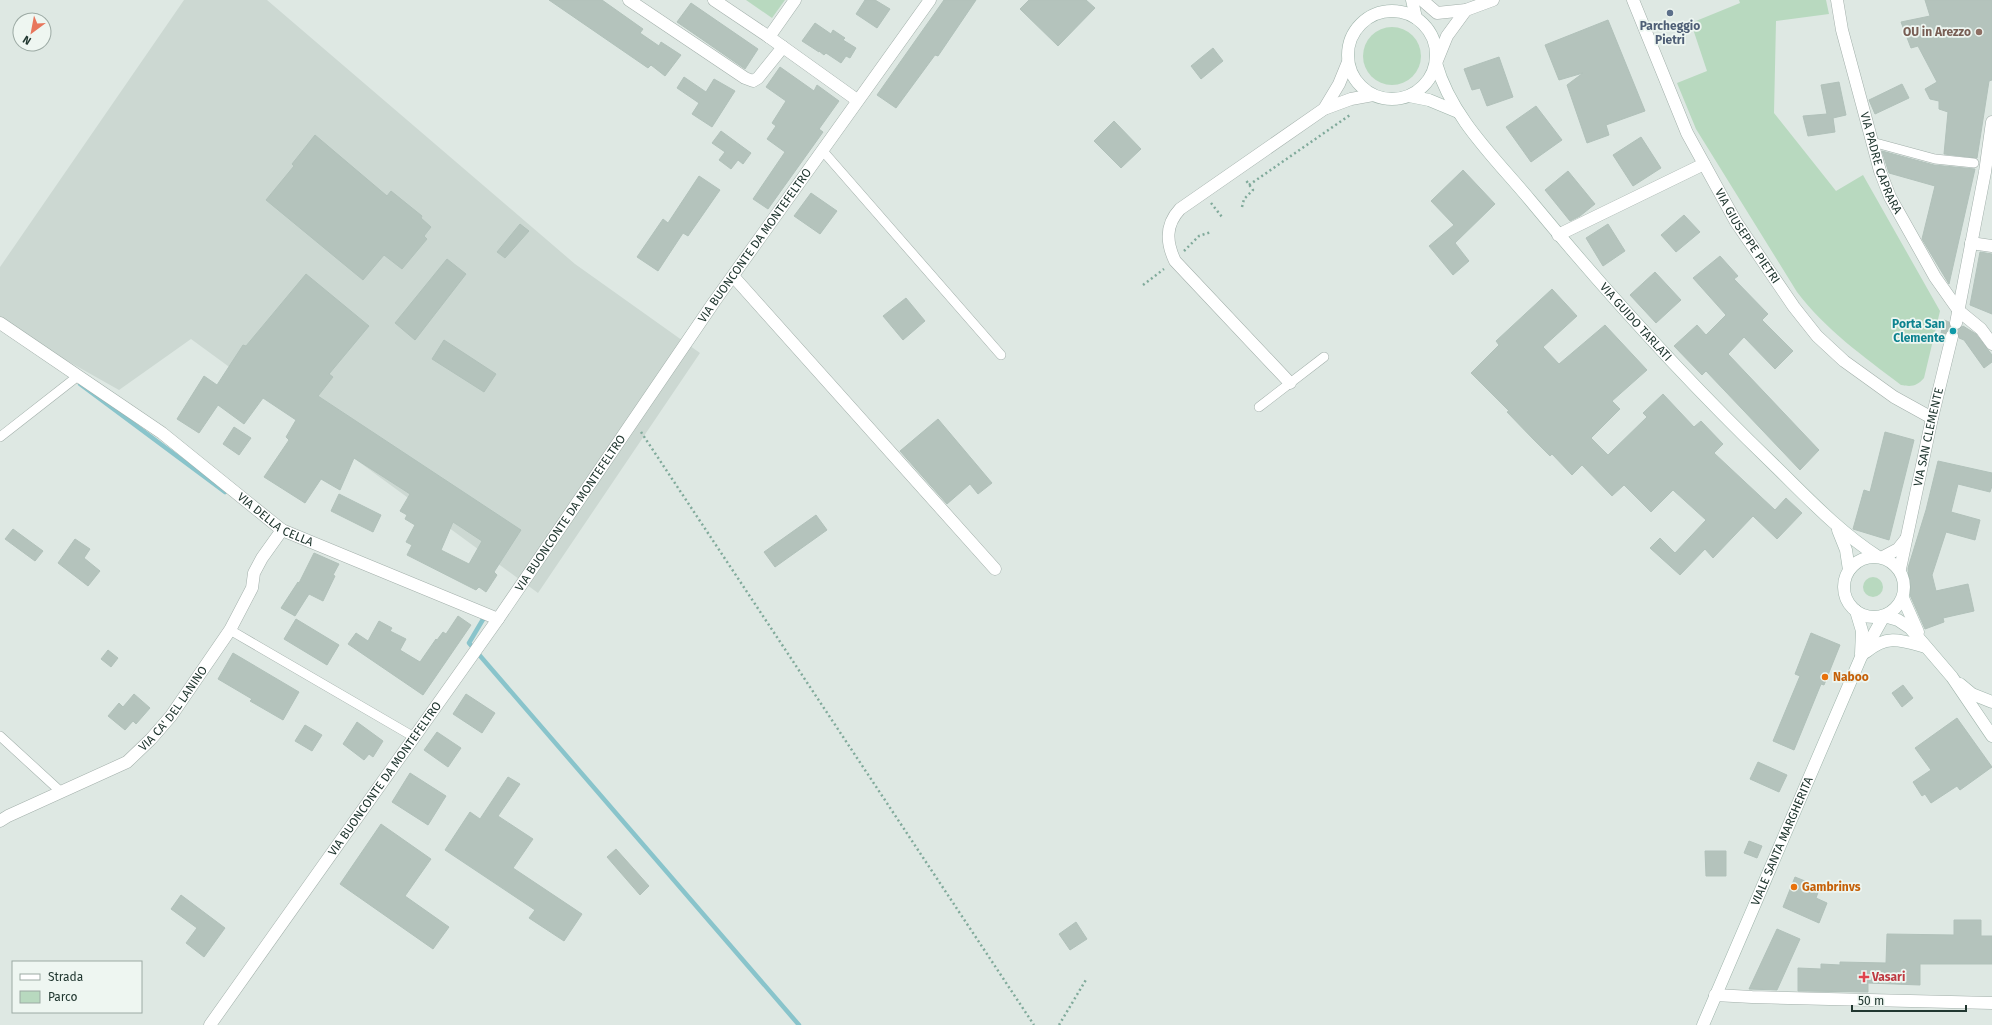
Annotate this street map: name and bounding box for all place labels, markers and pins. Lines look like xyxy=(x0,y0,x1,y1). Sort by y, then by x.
marker: Parcheggio Pietri xyxy=(1665,8,1675,18)
place label: Parcheggio Pietri xyxy=(1640,19,1700,47)
place label: OU in Arezzo xyxy=(1903,25,1971,39)
marker: OU in Arezzo xyxy=(1974,27,1984,37)
place label: Porta San Clemente xyxy=(1892,317,1945,345)
marker: Porta San Clemente xyxy=(1948,326,1958,336)
place label: Naboo xyxy=(1833,670,1869,684)
marker: Naboo xyxy=(1820,672,1830,682)
place label: Gambrinvs xyxy=(1802,880,1861,894)
marker: Gambrinvs xyxy=(1789,882,1799,892)
place label: Vasari xyxy=(1871,970,1905,984)
marker: Vasari xyxy=(1859,972,1869,982)

